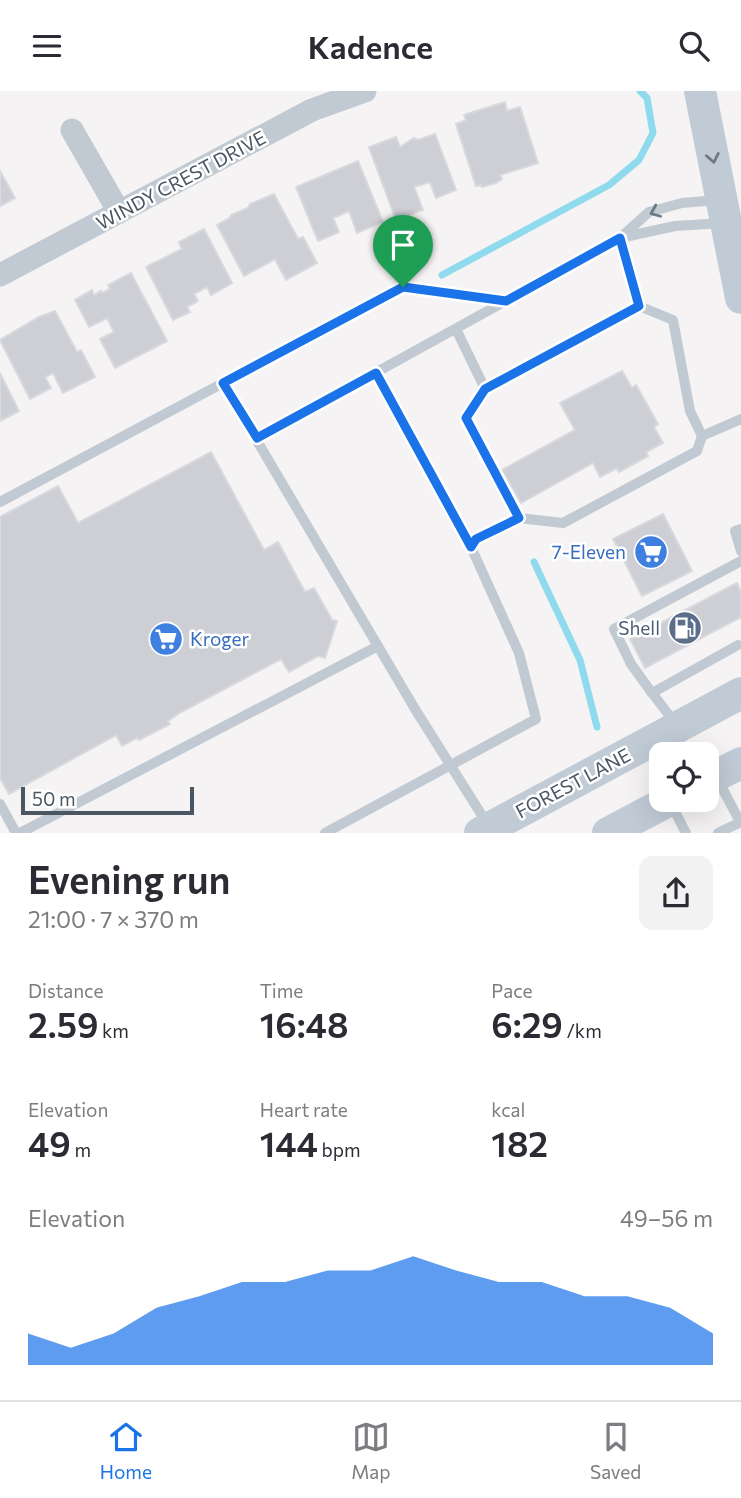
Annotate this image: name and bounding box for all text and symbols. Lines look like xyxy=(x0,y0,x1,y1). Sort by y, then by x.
text: Kadence xyxy=(308,26,433,66)
icon: menu xyxy=(28,27,66,65)
icon: search xyxy=(675,27,713,65)
street label: WINDY CREST DRIVE xyxy=(92,125,269,234)
one-way arrow xyxy=(705,152,720,164)
one-way arrow xyxy=(650,203,662,217)
pin xyxy=(373,215,433,287)
icon: arrive xyxy=(384,226,422,264)
supermarket icon: 7-Eleven xyxy=(632,533,670,571)
place label: 7-Eleven xyxy=(552,540,626,563)
fuel station icon: Shell xyxy=(666,609,704,647)
place label: Shell xyxy=(618,616,660,639)
supermarket icon: Kroger xyxy=(147,620,185,658)
place label: Kroger xyxy=(190,627,249,650)
map controls xyxy=(649,742,719,812)
button: locate xyxy=(649,742,719,812)
street label: FOREST LANE xyxy=(511,743,634,822)
scale bar xyxy=(21,784,194,816)
text: 50 m xyxy=(32,787,76,810)
text: Evening run xyxy=(28,855,231,902)
button: share xyxy=(639,856,713,930)
text: 21:00 · 7 × 370 m xyxy=(28,905,199,933)
text: Distance xyxy=(28,979,104,1002)
text: Time xyxy=(260,979,303,1002)
text: Pace xyxy=(491,979,533,1002)
text: 2.59 xyxy=(28,1002,98,1045)
text: 16:48 xyxy=(260,1002,348,1045)
text: 6:29 xyxy=(491,1002,563,1045)
text: km xyxy=(98,1019,129,1042)
text: /km xyxy=(563,1019,602,1042)
text: Elevation xyxy=(28,1098,108,1121)
text: Heart rate xyxy=(260,1098,348,1121)
text: kcal xyxy=(491,1098,525,1121)
text: 49 xyxy=(28,1121,71,1164)
text: 144 xyxy=(260,1121,318,1164)
text: 182 xyxy=(491,1121,548,1164)
text: m xyxy=(71,1138,91,1161)
text: bpm xyxy=(318,1138,361,1161)
text: Elevation xyxy=(28,1204,125,1232)
text: 49–56 m xyxy=(620,1204,713,1232)
tab: Home xyxy=(100,1418,152,1483)
tab: Map xyxy=(351,1418,391,1483)
tab: Saved xyxy=(590,1418,641,1483)

